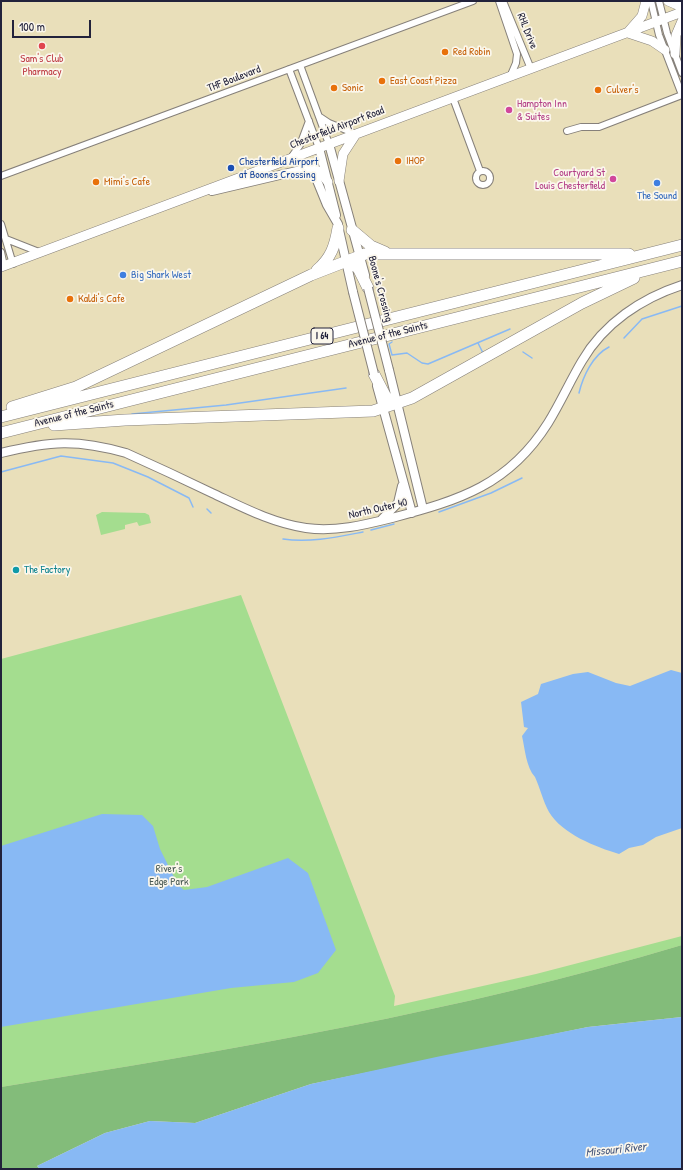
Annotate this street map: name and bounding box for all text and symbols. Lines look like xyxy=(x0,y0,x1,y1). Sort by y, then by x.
street label: RHL Drive xyxy=(514,11,540,51)
scale bar xyxy=(14,12,93,38)
text: 100 m xyxy=(19,18,45,35)
marker: Sam's Club Pharmacy xyxy=(37,41,47,51)
place label: Red Robin xyxy=(453,45,491,59)
marker: Red Robin xyxy=(440,47,450,57)
place label: Sam's Club Pharmacy xyxy=(20,52,64,78)
street label: THF Boulevard xyxy=(206,63,262,95)
place label: East Coast Pizza xyxy=(390,74,457,88)
marker: East Coast Pizza xyxy=(377,76,387,86)
place label: Sonic xyxy=(342,81,363,95)
marker: Sonic xyxy=(329,83,339,93)
place label: Culver's xyxy=(606,83,638,97)
marker: Culver's xyxy=(593,85,603,95)
place label: Hampton Inn & Suites xyxy=(517,97,567,123)
street label: Chesterfield Airport Road xyxy=(288,104,386,152)
marker: Hampton Inn & Suites xyxy=(504,105,514,115)
place label: IHOP xyxy=(406,154,425,168)
place label: Chesterfield Airport at Boones Crossing xyxy=(239,155,318,181)
marker: IHOP xyxy=(393,156,403,166)
marker: Chesterfield Airport at Boones Crossing xyxy=(226,163,236,173)
place label: Courtyard St Louis Chesterfield xyxy=(535,166,605,192)
marker: Courtyard St Louis Chesterfield xyxy=(608,174,618,184)
place label: Mimi's Cafe xyxy=(104,175,150,189)
marker: Mimi's Cafe xyxy=(91,177,101,187)
marker: The Sound xyxy=(652,178,662,188)
place label: The Sound xyxy=(637,189,677,203)
street label: Boone's Crossing xyxy=(365,255,395,323)
place label: Big Shark West xyxy=(131,268,191,282)
marker: Big Shark West xyxy=(118,270,128,280)
place label: Kaldi's Cafe xyxy=(78,292,125,306)
marker: Kaldi's Cafe xyxy=(65,294,75,304)
street label: Avenue of the Saints xyxy=(347,319,429,351)
road number: I 64 xyxy=(311,328,333,344)
street label: Avenue of the Saints xyxy=(33,398,115,430)
street label: North Outer 40 xyxy=(347,496,409,522)
place label: The Factory xyxy=(24,563,70,577)
marker: The Factory xyxy=(11,565,21,575)
park label: River's Edge Park xyxy=(149,862,189,888)
water label: Missouri River xyxy=(585,1140,647,1160)

